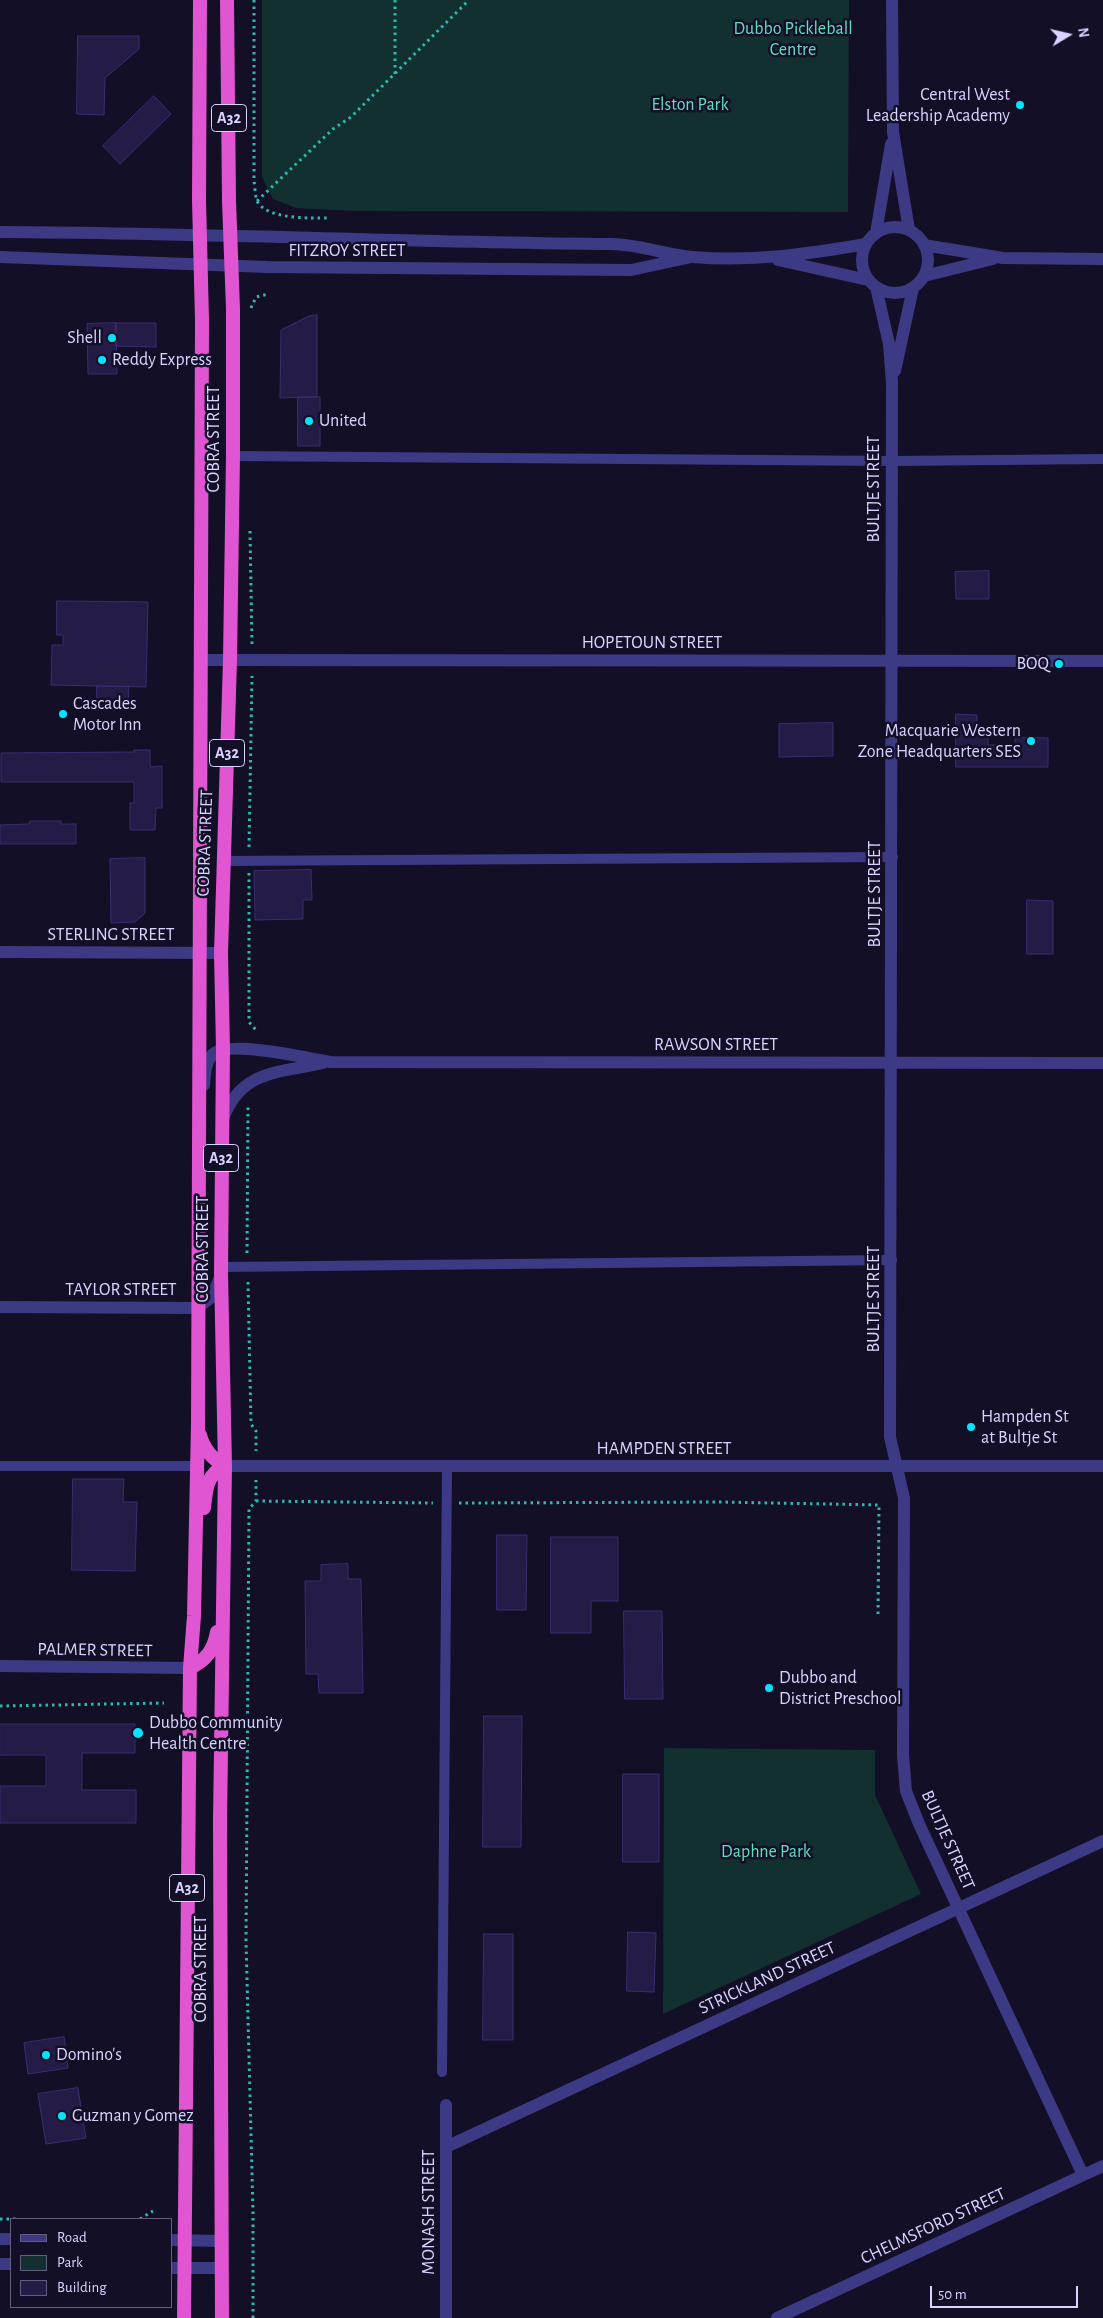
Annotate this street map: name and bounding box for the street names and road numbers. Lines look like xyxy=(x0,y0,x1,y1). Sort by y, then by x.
road number: A32 xyxy=(212,105,246,132)
street label: FITZROY STREET xyxy=(289,240,405,262)
street label: COBRA STREET xyxy=(203,386,225,492)
street label: BULTJE STREET xyxy=(863,436,885,542)
street label: HOPETOUN STREET xyxy=(582,632,722,654)
road number: A32 xyxy=(210,740,244,766)
street label: COBRA STREET xyxy=(192,789,218,897)
street label: BULTJE STREET xyxy=(864,841,886,947)
street label: STERLING STREET xyxy=(48,924,174,946)
street label: RAWSON STREET xyxy=(654,1034,778,1056)
road number: A32 xyxy=(204,1144,238,1172)
street label: COBRA STREET xyxy=(192,1196,214,1302)
street label: BULTJE STREET xyxy=(863,1246,885,1352)
street label: TAYLOR STREET xyxy=(65,1279,177,1301)
street label: HAMPDEN STREET xyxy=(596,1438,732,1460)
street label: PALMER STREET xyxy=(37,1638,153,1662)
street label: BULTJE STREET xyxy=(916,1787,980,1893)
road number: A32 xyxy=(170,1875,204,1902)
street label: COBRA STREET xyxy=(190,1916,212,2022)
street label: STRICKLAND STREET xyxy=(695,1937,839,2019)
street label: MONASH STREET xyxy=(418,2149,440,2275)
street label: CHELMSFORD STREET xyxy=(857,2183,1009,2269)

